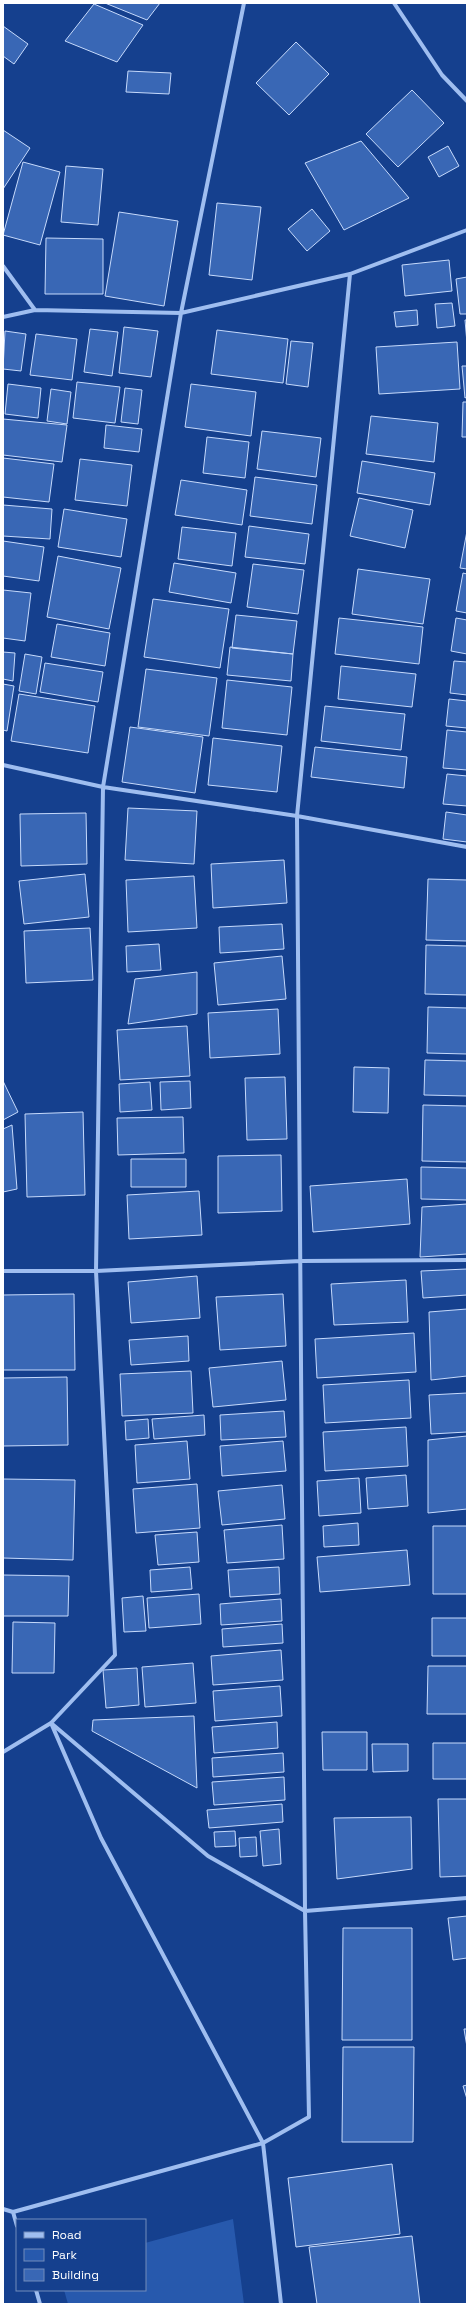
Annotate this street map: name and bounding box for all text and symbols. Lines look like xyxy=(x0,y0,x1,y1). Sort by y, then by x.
legend xyxy=(16,2219,146,2291)
text: Road xyxy=(52,2227,81,2243)
text: Park xyxy=(52,2247,77,2263)
text: Building xyxy=(52,2267,99,2283)

